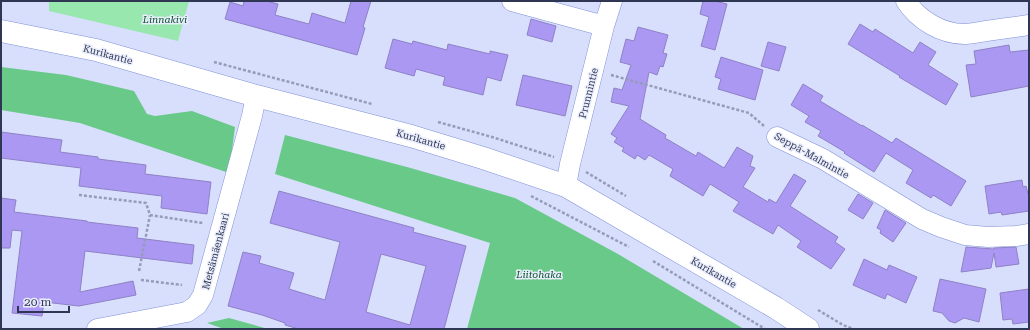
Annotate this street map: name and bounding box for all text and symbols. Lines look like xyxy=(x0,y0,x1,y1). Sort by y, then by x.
park label: Linnakivi xyxy=(142,14,187,25)
street label: Kurikantie xyxy=(82,43,134,66)
street label: Prunnintie xyxy=(577,66,600,120)
street label: Kurikantie xyxy=(395,127,447,152)
street label: Seppä-Malmintie xyxy=(772,130,852,181)
street label: Metsämäenkaari xyxy=(200,212,231,291)
street label: Kurikantie xyxy=(689,255,739,290)
park label: Liitohaka xyxy=(515,269,562,280)
scale bar xyxy=(18,288,69,314)
text: 20 m xyxy=(24,295,51,309)

